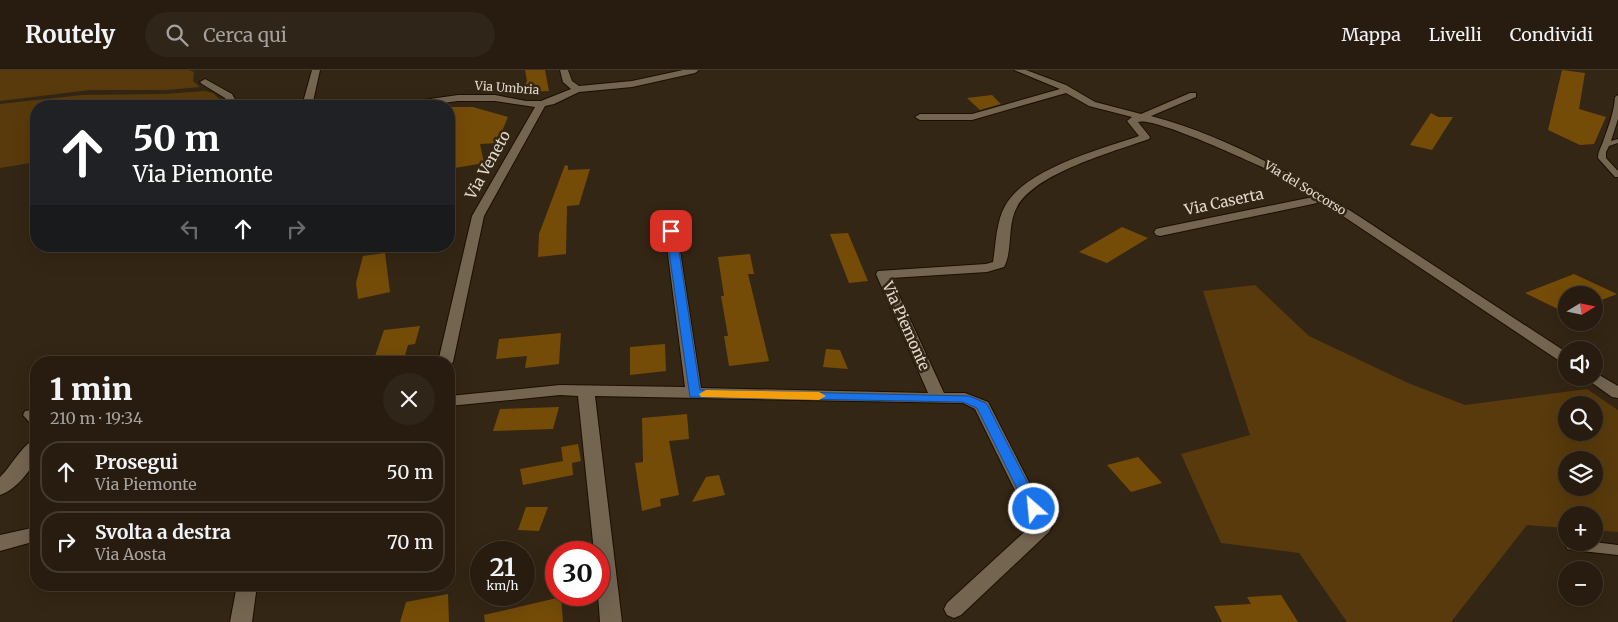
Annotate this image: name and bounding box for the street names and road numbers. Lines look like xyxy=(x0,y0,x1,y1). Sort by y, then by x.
street label: Via Umbria xyxy=(473,78,540,97)
street label: Via Veneto xyxy=(460,127,514,203)
street label: Via del Soccorso xyxy=(1261,157,1349,218)
street label: Via Caserta xyxy=(1182,184,1265,219)
street label: Via Piemonte xyxy=(878,277,935,373)

